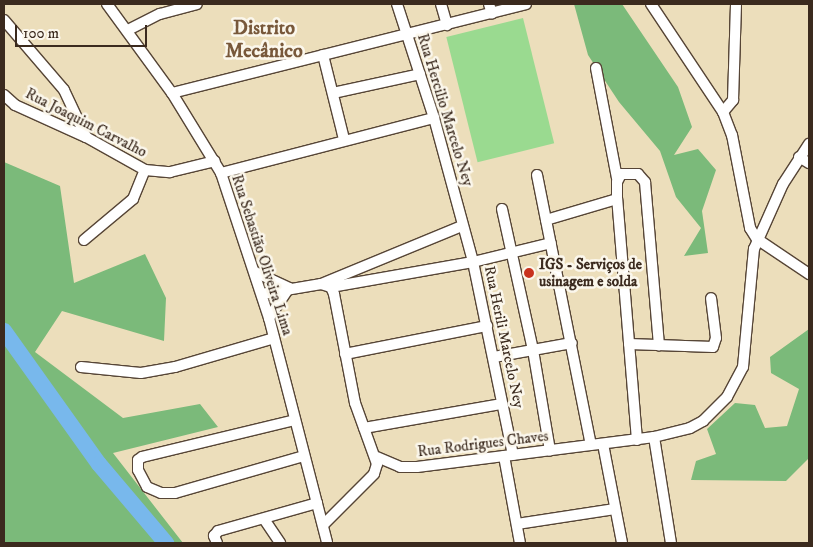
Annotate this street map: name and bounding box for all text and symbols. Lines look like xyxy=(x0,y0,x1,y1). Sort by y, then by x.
scale bar xyxy=(18,15,150,47)
district label: Distrito Mecânico xyxy=(225,17,303,64)
text: 100 m xyxy=(23,24,59,43)
street label: Rua Hercilio Marcelo Ney xyxy=(413,31,477,189)
street label: Rua Joaquim Carvalho xyxy=(22,85,150,161)
street label: Rua Sebastião Oliveira Lima xyxy=(228,172,296,338)
place label: IGS - Serviços de usinagem e solda xyxy=(539,255,642,290)
street label: Rua Herili Marcelo Ney xyxy=(480,264,528,410)
marker: IGS - Serviços de usinagem e solda xyxy=(523,267,535,279)
street label: Rua Rodrigues Chaves xyxy=(416,427,550,461)

